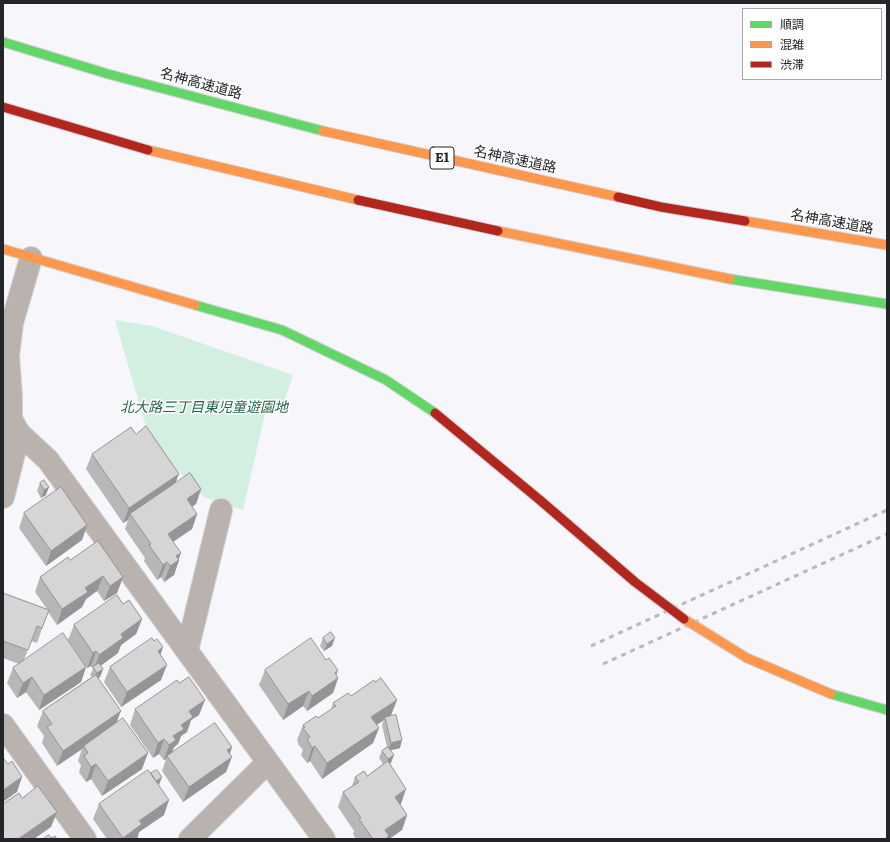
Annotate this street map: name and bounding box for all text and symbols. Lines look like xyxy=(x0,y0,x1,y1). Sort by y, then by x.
legend xyxy=(742,8,882,80)
text: 順調 xyxy=(780,15,804,33)
text: 混雑 xyxy=(780,35,804,53)
text: 渋滞 xyxy=(780,55,804,73)
street label: 名神高速道路 xyxy=(158,65,244,103)
street label: 名神高速道路 xyxy=(472,143,558,177)
road number: E1 xyxy=(430,147,454,169)
street label: 名神高速道路 xyxy=(789,206,875,238)
park label: 北大路三丁目東児童遊園地 xyxy=(120,400,288,416)

